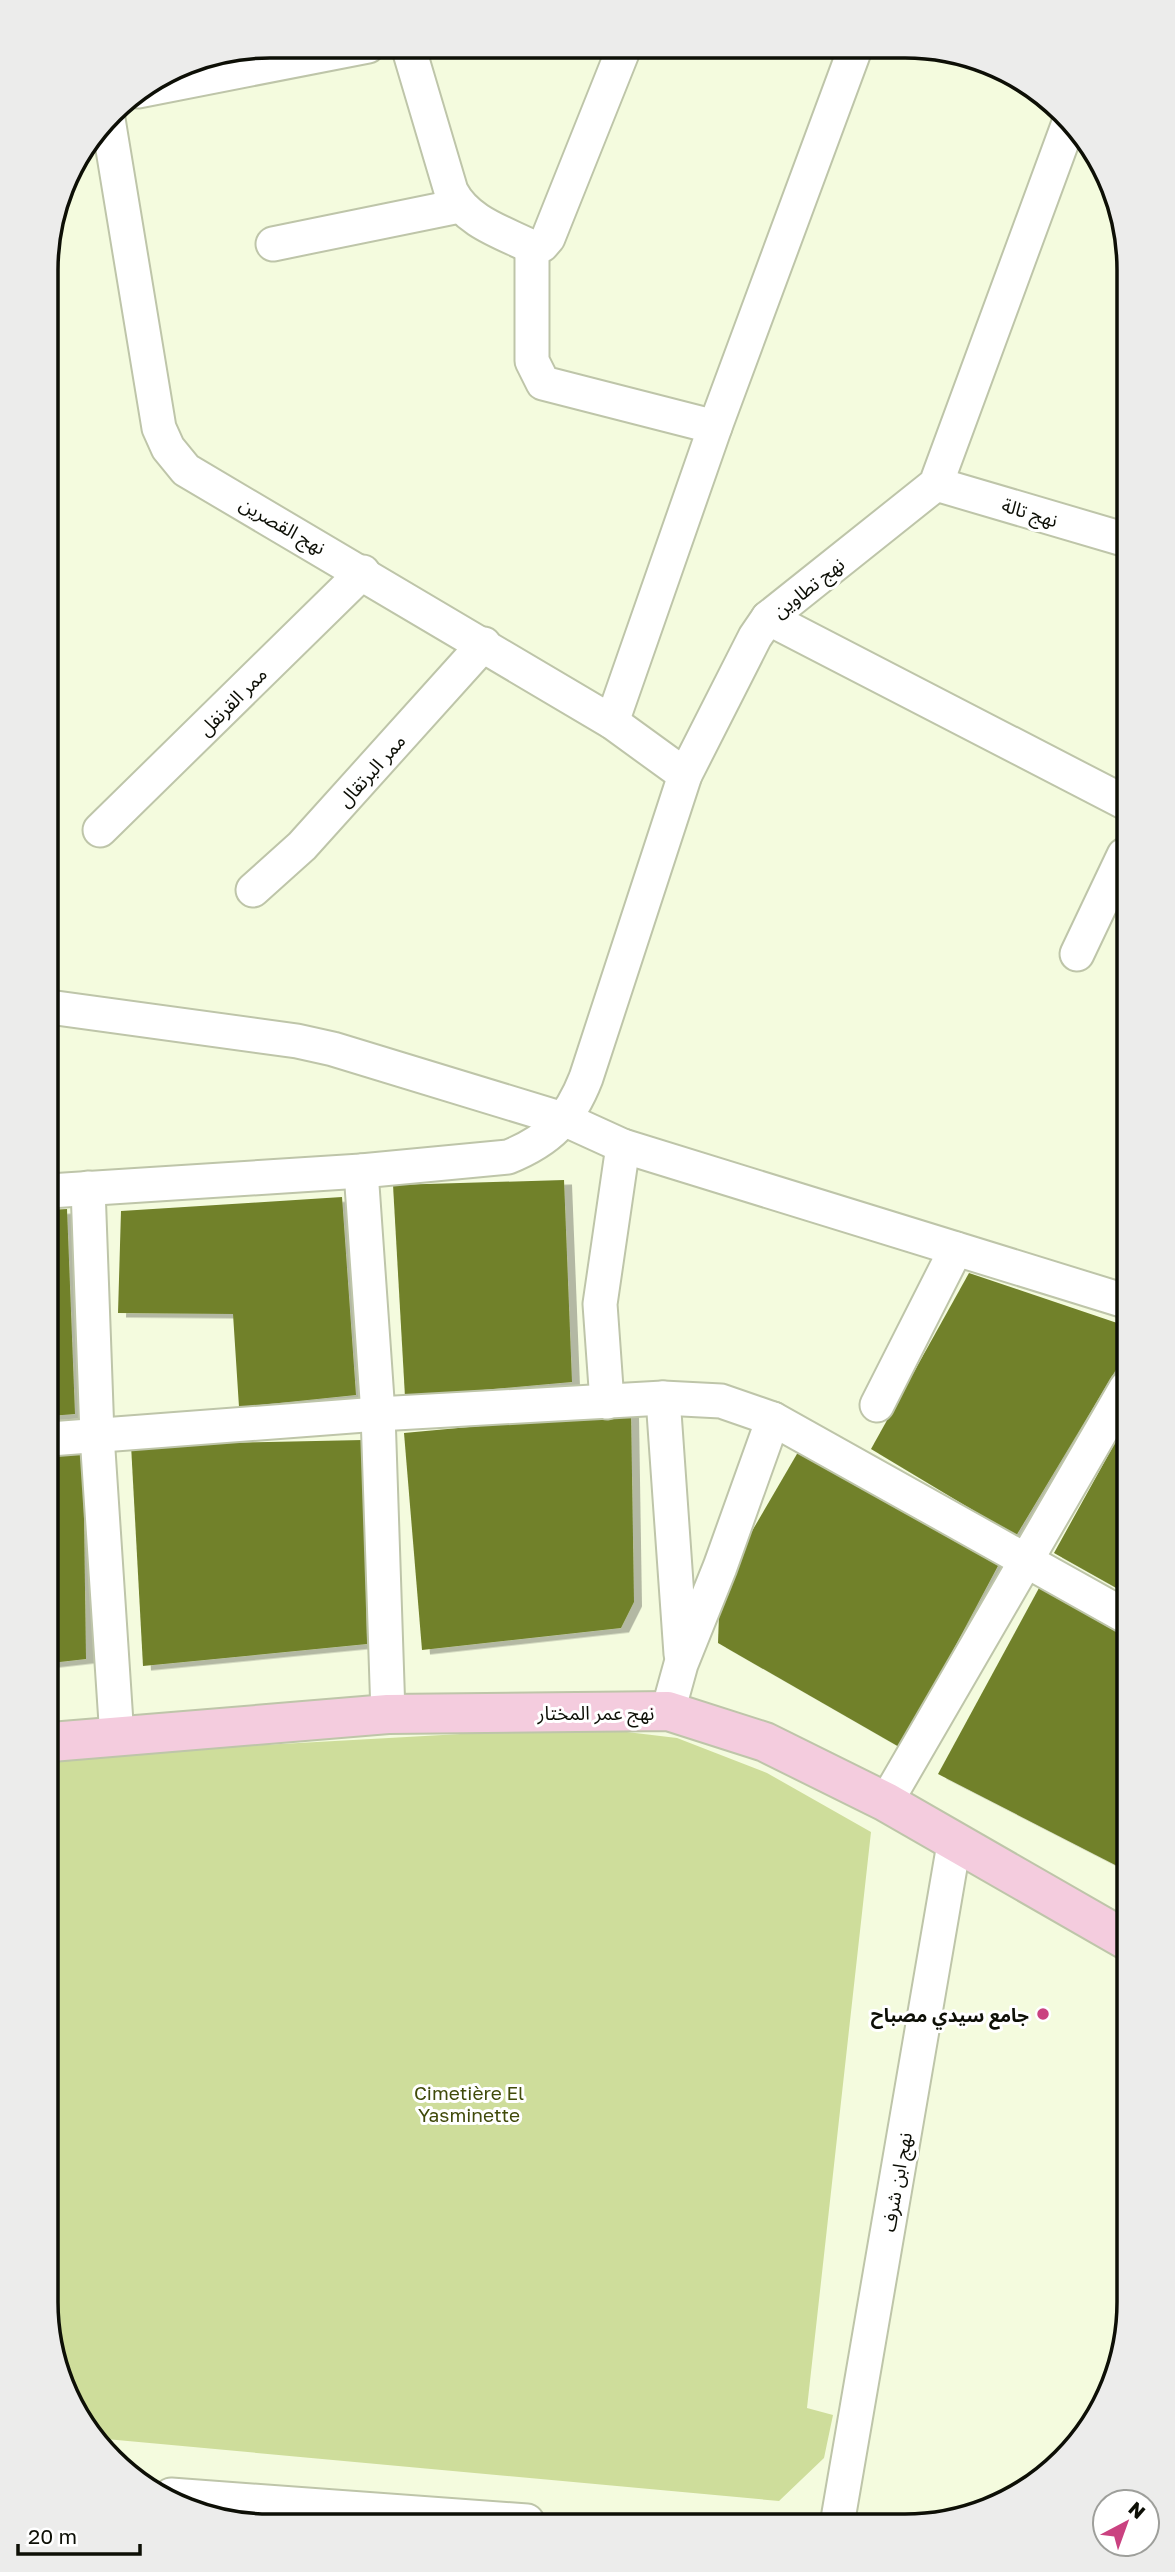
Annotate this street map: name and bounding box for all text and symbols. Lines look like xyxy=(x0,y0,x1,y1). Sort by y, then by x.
street label: نهج القصرين xyxy=(234,491,330,562)
street label: نهج تالة xyxy=(998,493,1061,535)
street label: نهج تطاوين xyxy=(768,552,851,625)
street label: ممر القرنفل xyxy=(193,662,272,741)
street label: ممر البرتقال xyxy=(332,729,410,812)
street label: نهج عمر المختار xyxy=(537,1701,654,1728)
place label: جامع سيدي مصباح xyxy=(871,2003,1029,2030)
marker: جامع سيدي مصباح xyxy=(1035,2006,1051,2022)
park label: Cimetière El Yasminette xyxy=(414,2081,524,2126)
street label: نهج ابن شرف xyxy=(876,2130,920,2234)
north arrow xyxy=(1091,2488,1161,2558)
text: N xyxy=(1124,2496,1150,2523)
scale bar xyxy=(18,2512,140,2556)
text: 20 m xyxy=(28,2523,77,2549)

